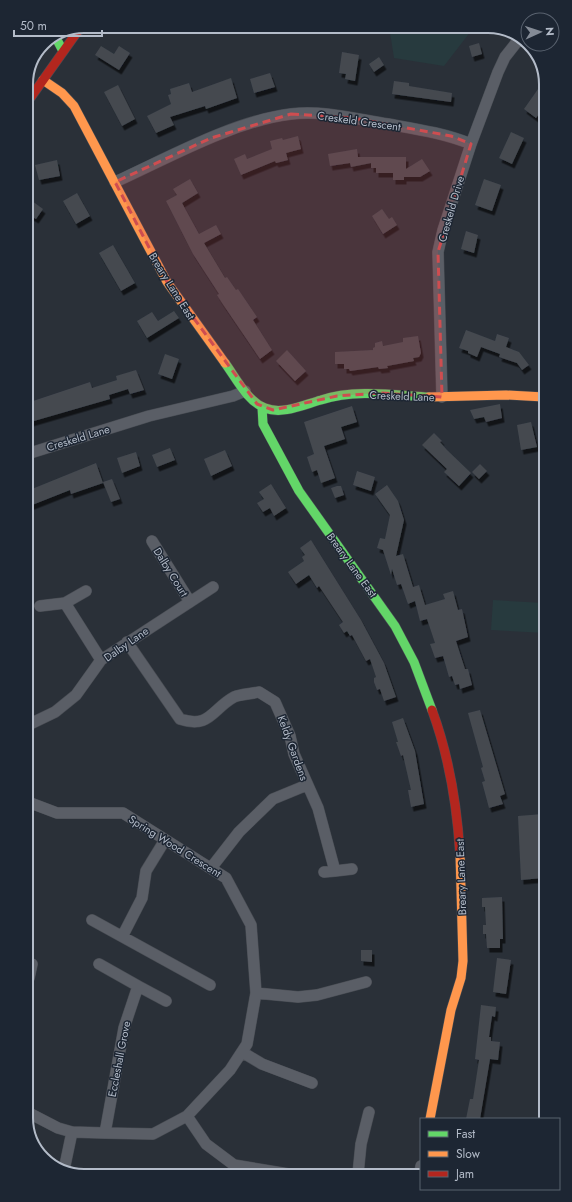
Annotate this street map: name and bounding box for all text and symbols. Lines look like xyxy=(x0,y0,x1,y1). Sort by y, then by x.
scale bar xyxy=(14,12,102,38)
north arrow xyxy=(520,12,560,52)
text: 50 m xyxy=(20,17,47,35)
text: N xyxy=(542,27,558,36)
street label: Creskeld Crescent xyxy=(316,107,402,135)
street label: Creskeld Drive xyxy=(434,174,468,244)
street label: Breary Lane East xyxy=(145,249,199,323)
street label: Creskeld Lane xyxy=(369,387,435,405)
street label: Creskeld Lane xyxy=(44,421,112,455)
street label: Breary Lane East xyxy=(323,529,381,601)
street label: Dalby Court xyxy=(150,544,193,600)
street label: Dalby Lane xyxy=(100,623,152,665)
street label: Keldy Gardens xyxy=(274,713,312,783)
street label: Spring Wood Crescent xyxy=(126,811,225,881)
street label: Breary Lane East xyxy=(452,838,470,915)
street label: Eccleshall Grove xyxy=(104,1019,134,1098)
legend xyxy=(420,1118,560,1190)
text: Fast xyxy=(456,1125,475,1143)
text: Slow xyxy=(456,1145,481,1163)
text: Jam xyxy=(454,1165,474,1183)

